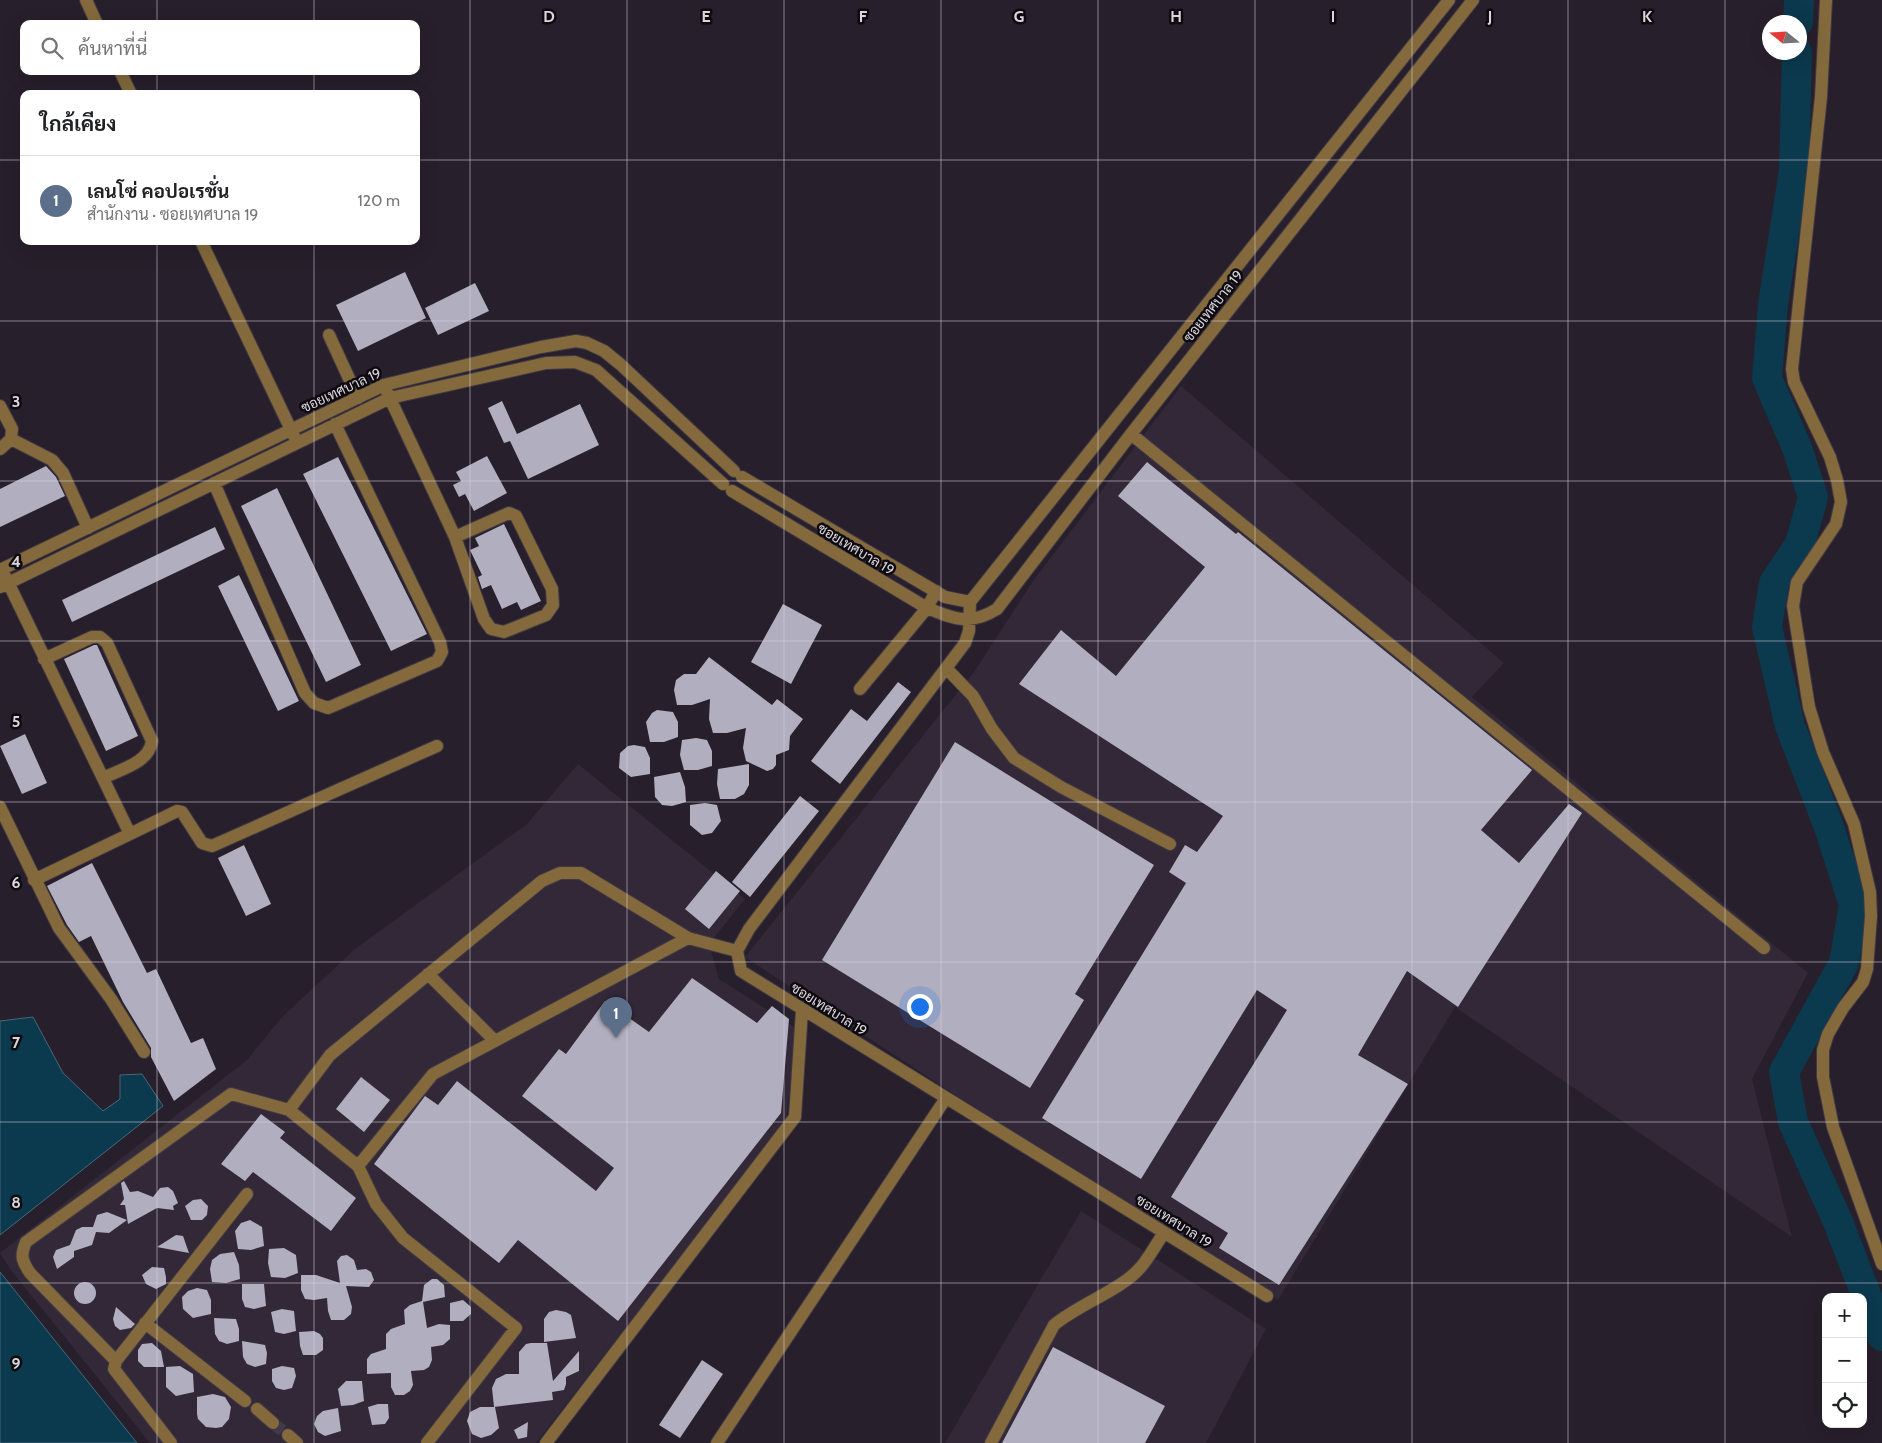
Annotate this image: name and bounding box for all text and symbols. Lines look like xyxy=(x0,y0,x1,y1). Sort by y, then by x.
text: D xyxy=(543,7,555,26)
text: E xyxy=(701,7,711,26)
text: F xyxy=(859,7,868,26)
text: G xyxy=(1014,7,1024,26)
text: H xyxy=(1170,7,1182,26)
text: I xyxy=(1331,7,1335,26)
text: J xyxy=(1487,7,1492,26)
text: K xyxy=(1642,7,1652,26)
north arrow xyxy=(1762,15,1807,60)
search box xyxy=(20,20,420,75)
icon: search xyxy=(38,34,66,62)
text: ค้นหาที่นี่ xyxy=(78,37,147,60)
text: ใกล้เคียง xyxy=(40,111,116,136)
text: เลนโซ่ คอปอเรชั่น xyxy=(87,180,229,203)
text: 1 xyxy=(53,191,59,210)
text: 120 m xyxy=(358,191,400,210)
text: สำนักงาน · ซอยเทศบาล 19 xyxy=(87,205,258,224)
street label: ซอยเทศบาล 19 xyxy=(1179,266,1247,346)
street label: ซอยเทศบาล 19 xyxy=(298,364,384,416)
text: 3 xyxy=(12,392,20,411)
street label: ซอยเทศบาล 19 xyxy=(814,519,898,579)
text: 4 xyxy=(11,552,21,571)
text: 5 xyxy=(12,712,20,731)
text: 6 xyxy=(12,873,21,892)
street label: ซอยเทศบาล 19 xyxy=(788,978,870,1040)
your location xyxy=(907,994,933,1020)
pin: 1 xyxy=(600,997,632,1038)
text: 7 xyxy=(12,1033,21,1052)
street label: ซอยเทศบาล 19 xyxy=(1133,1190,1215,1252)
text: 8 xyxy=(11,1193,21,1212)
map controls xyxy=(1822,1293,1867,1428)
button: + xyxy=(1822,1293,1867,1338)
button: − xyxy=(1822,1338,1867,1383)
text: 9 xyxy=(12,1354,21,1373)
button: locate xyxy=(1822,1383,1867,1428)

